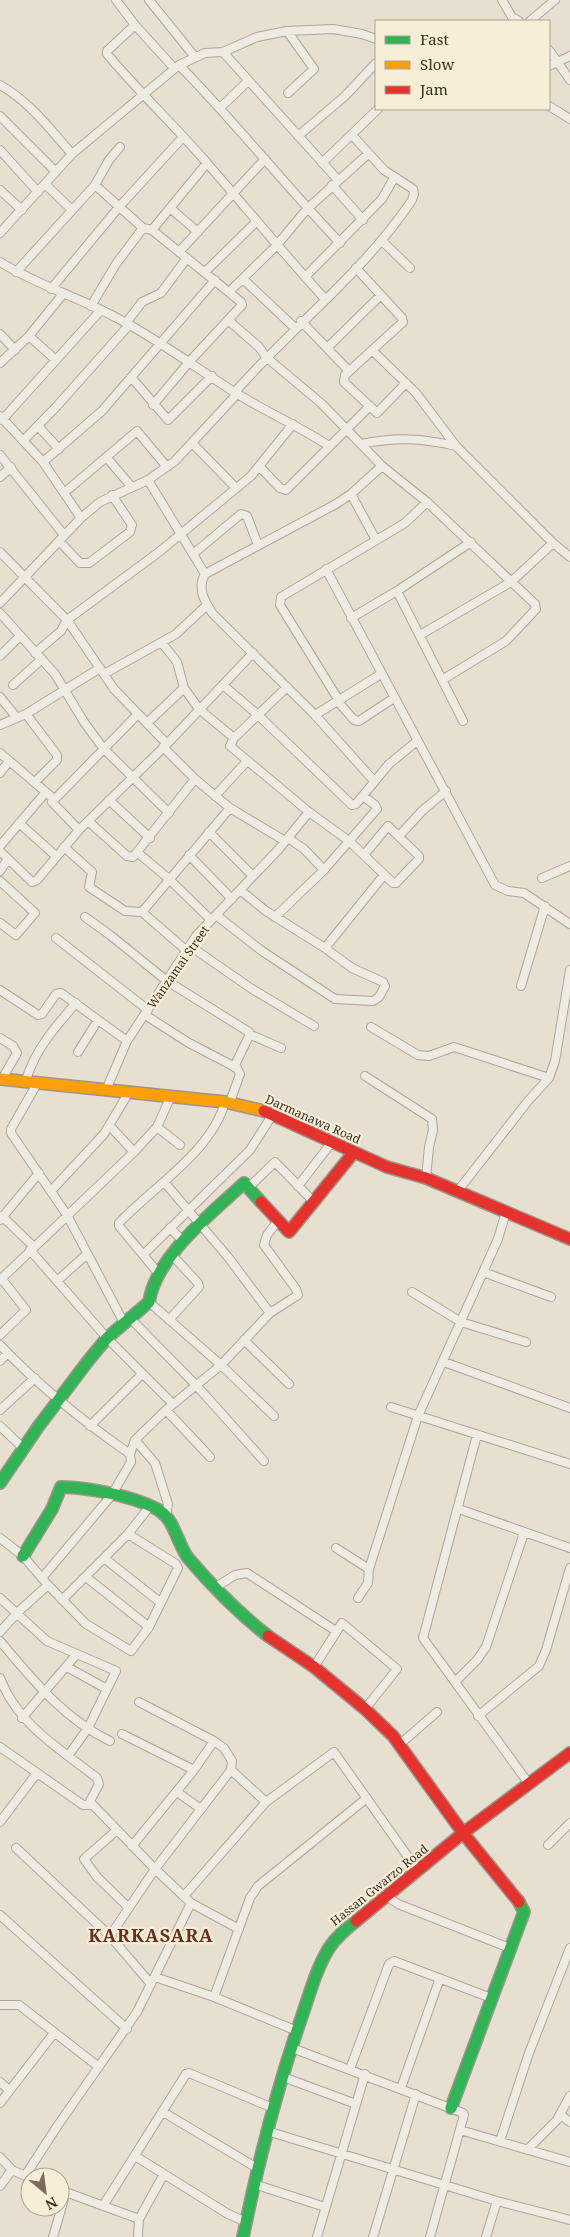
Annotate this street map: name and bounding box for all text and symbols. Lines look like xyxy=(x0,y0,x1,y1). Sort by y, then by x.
legend xyxy=(375,20,550,110)
text: Fast xyxy=(420,29,449,49)
text: Slow xyxy=(420,54,454,74)
text: Jam xyxy=(419,79,448,99)
street label: Wanzamai Street xyxy=(143,922,213,1012)
street label: Darmanawa Road xyxy=(263,1090,364,1148)
street label: Hassan Gwarzo Road xyxy=(327,1840,432,1930)
district label: KARKASARA xyxy=(88,1923,214,1947)
north arrow xyxy=(20,2167,70,2217)
text: N xyxy=(42,2193,61,2215)

